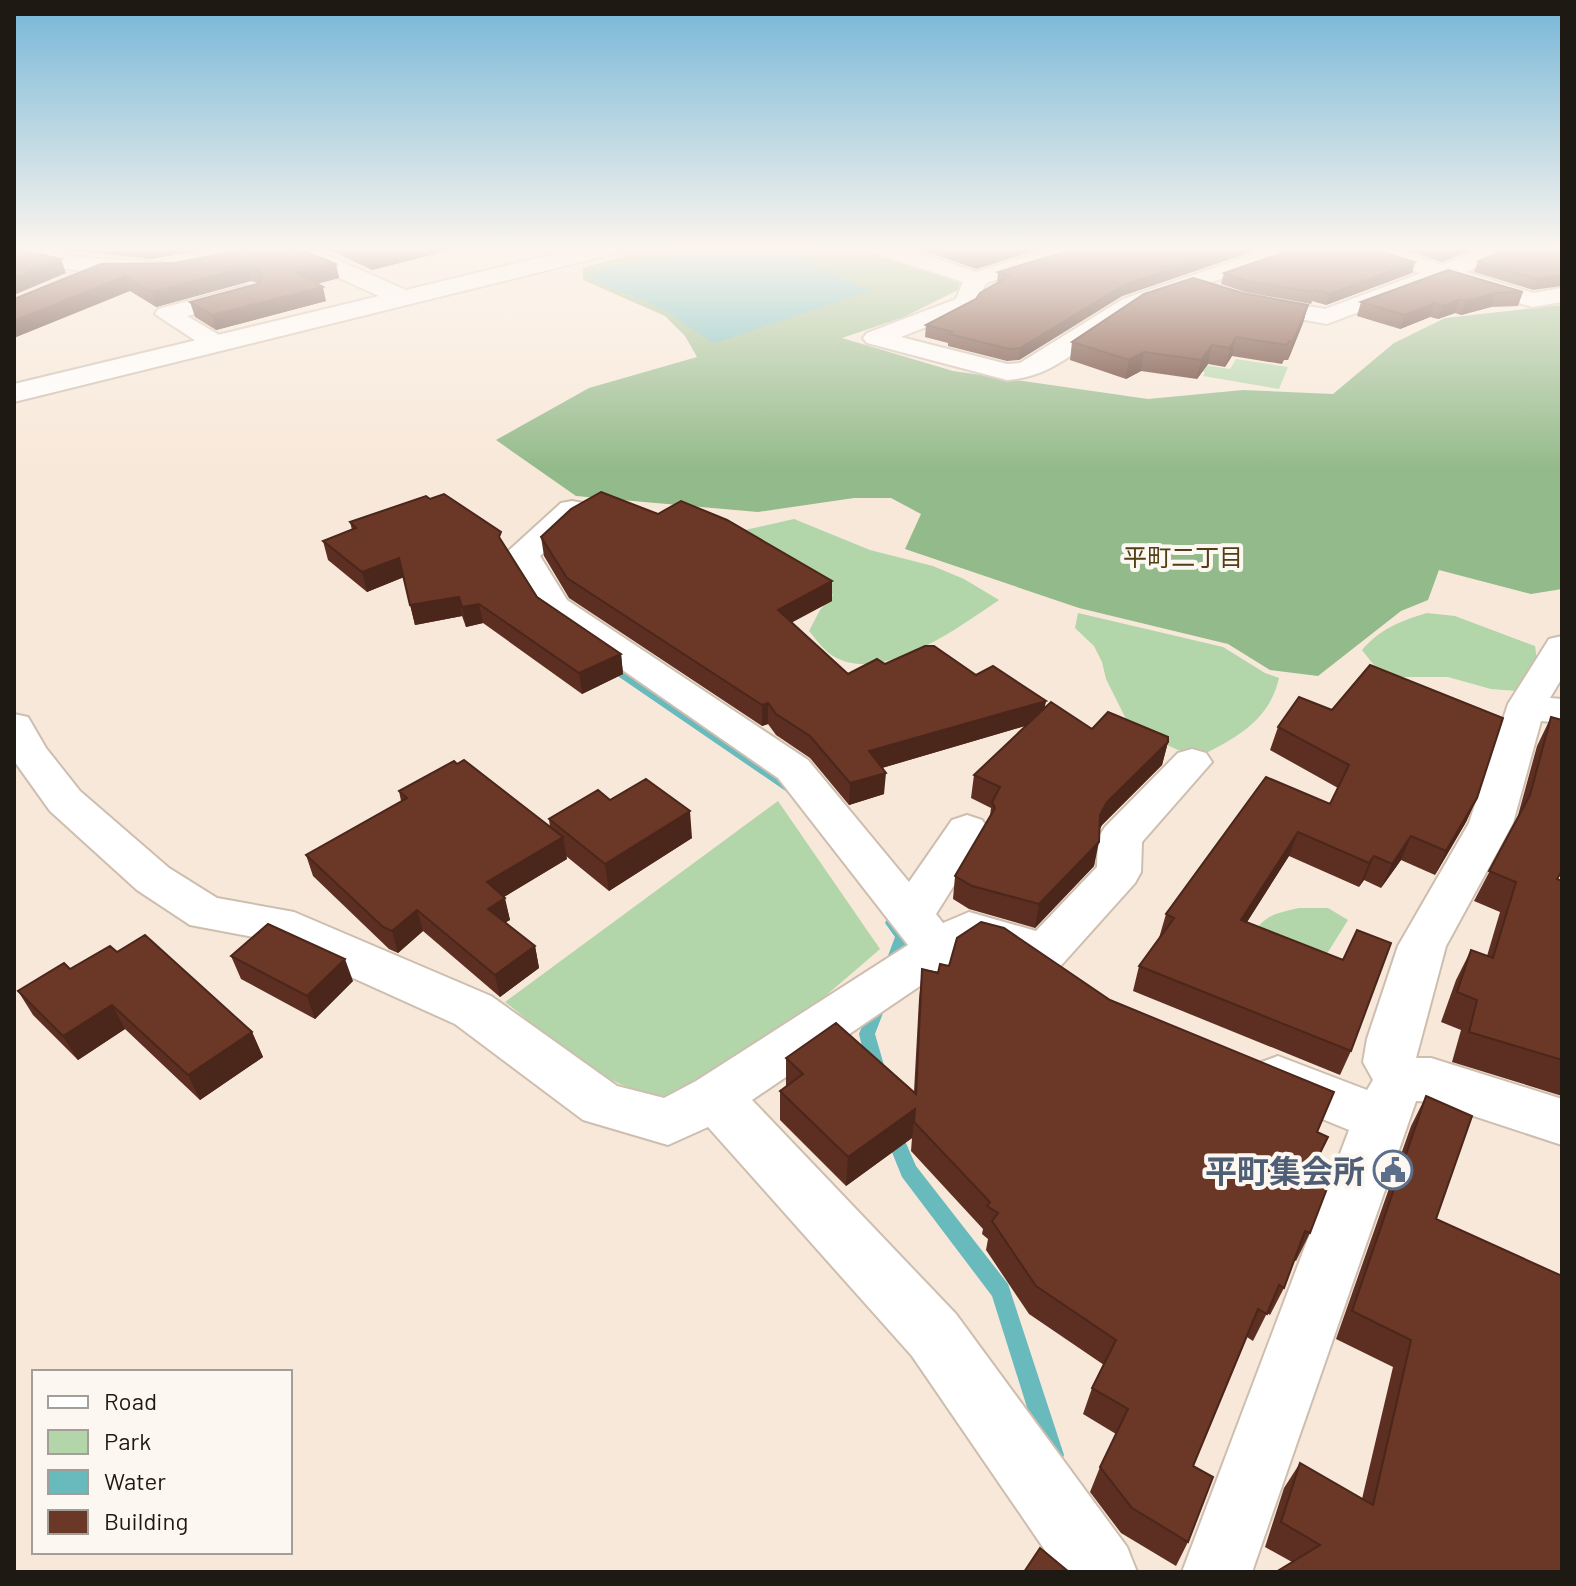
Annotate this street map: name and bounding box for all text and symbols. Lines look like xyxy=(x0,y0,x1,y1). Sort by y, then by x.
district label: 平町二丁目 xyxy=(1123,542,1243,571)
public building icon: 平町集会所 xyxy=(1372,1149,1414,1191)
place label: 平町集会所 xyxy=(1205,1151,1365,1189)
legend xyxy=(32,1370,292,1554)
text: Road xyxy=(104,1386,157,1415)
text: Park xyxy=(104,1426,151,1455)
text: Water xyxy=(104,1466,166,1495)
text: Building xyxy=(104,1506,188,1535)

